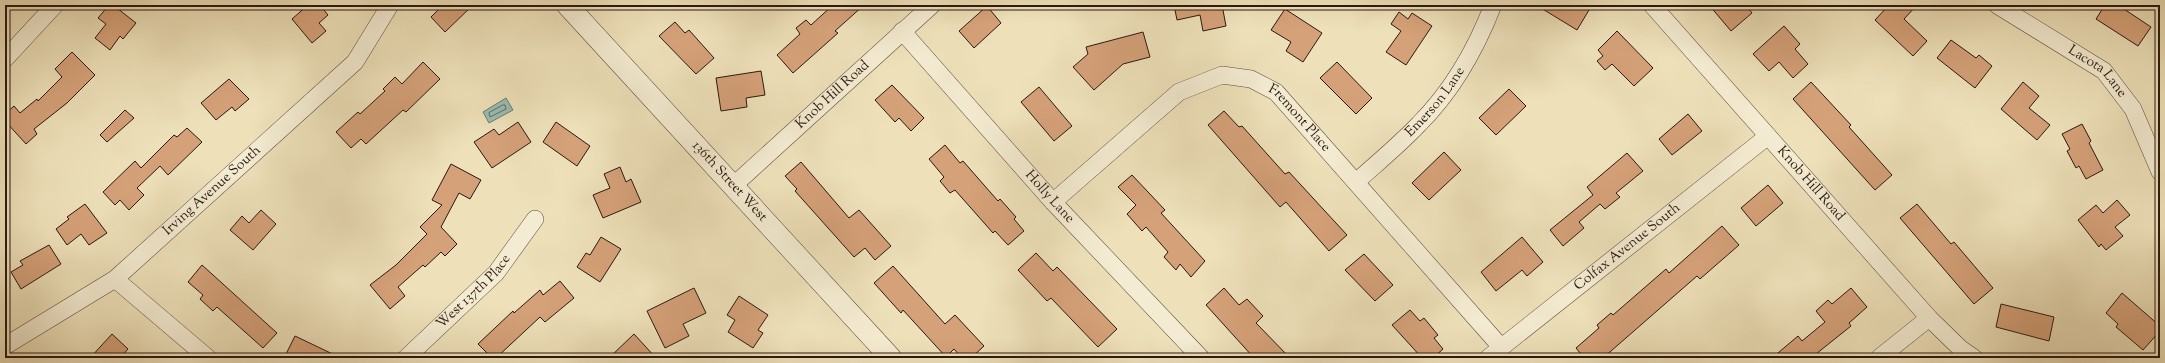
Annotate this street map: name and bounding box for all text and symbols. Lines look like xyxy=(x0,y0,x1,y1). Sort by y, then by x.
street label: Lacota Lane xyxy=(2064,41,2131,102)
street label: Knob Hill Road xyxy=(791,56,874,134)
street label: Emerson Lane xyxy=(1401,63,1470,142)
street label: Fremont Place xyxy=(1265,80,1335,157)
street label: 136th Street West xyxy=(687,137,772,227)
street label: Irving Avenue South xyxy=(159,141,266,241)
street label: Knob Hill Road xyxy=(1772,142,1849,226)
street label: Holly Lane xyxy=(1020,166,1079,228)
street label: Colfax Avenue South xyxy=(1570,199,1685,296)
street label: West 137th Place xyxy=(432,251,516,334)

